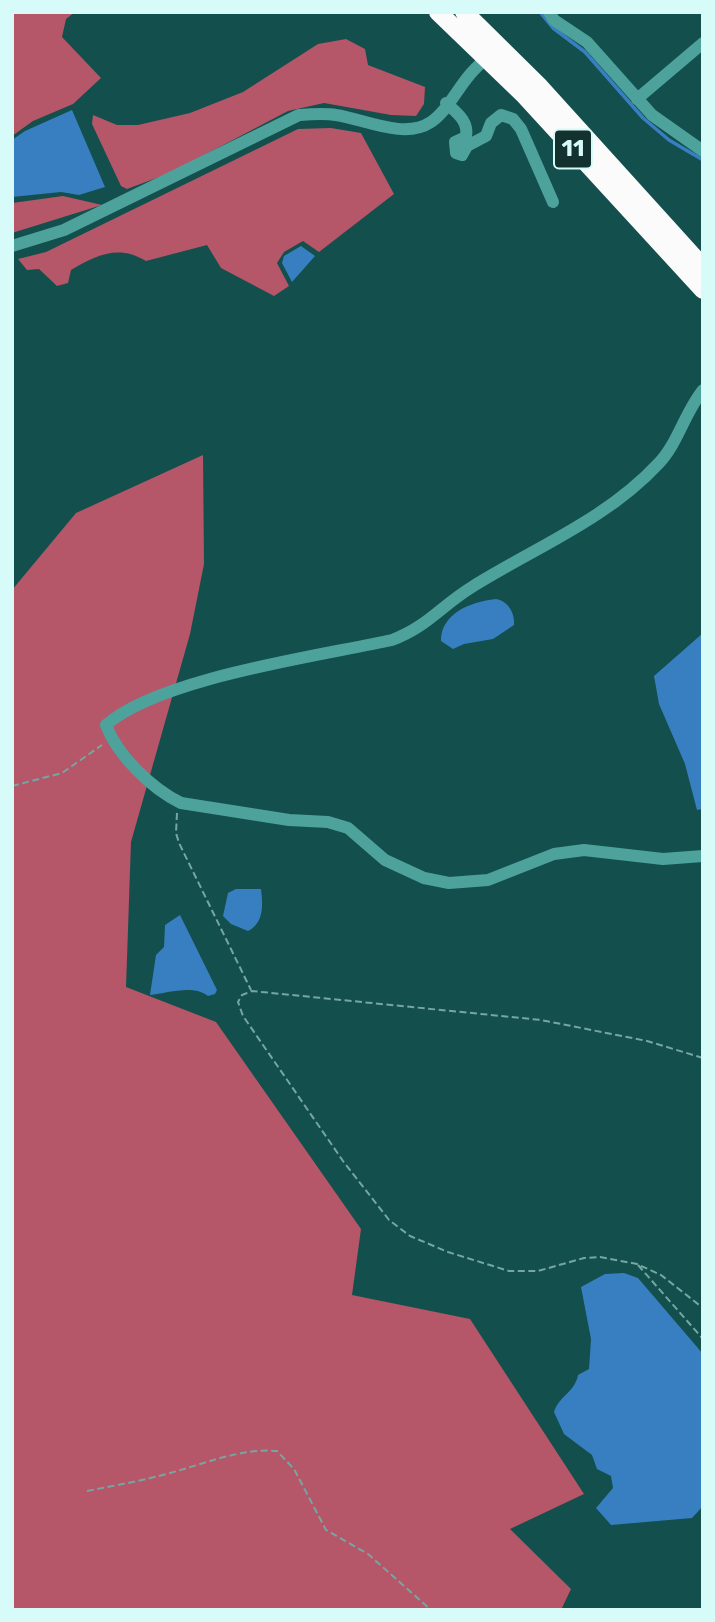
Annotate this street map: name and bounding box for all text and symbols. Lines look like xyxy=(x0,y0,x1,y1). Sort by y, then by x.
road number: 11 xyxy=(554,130,592,168)

